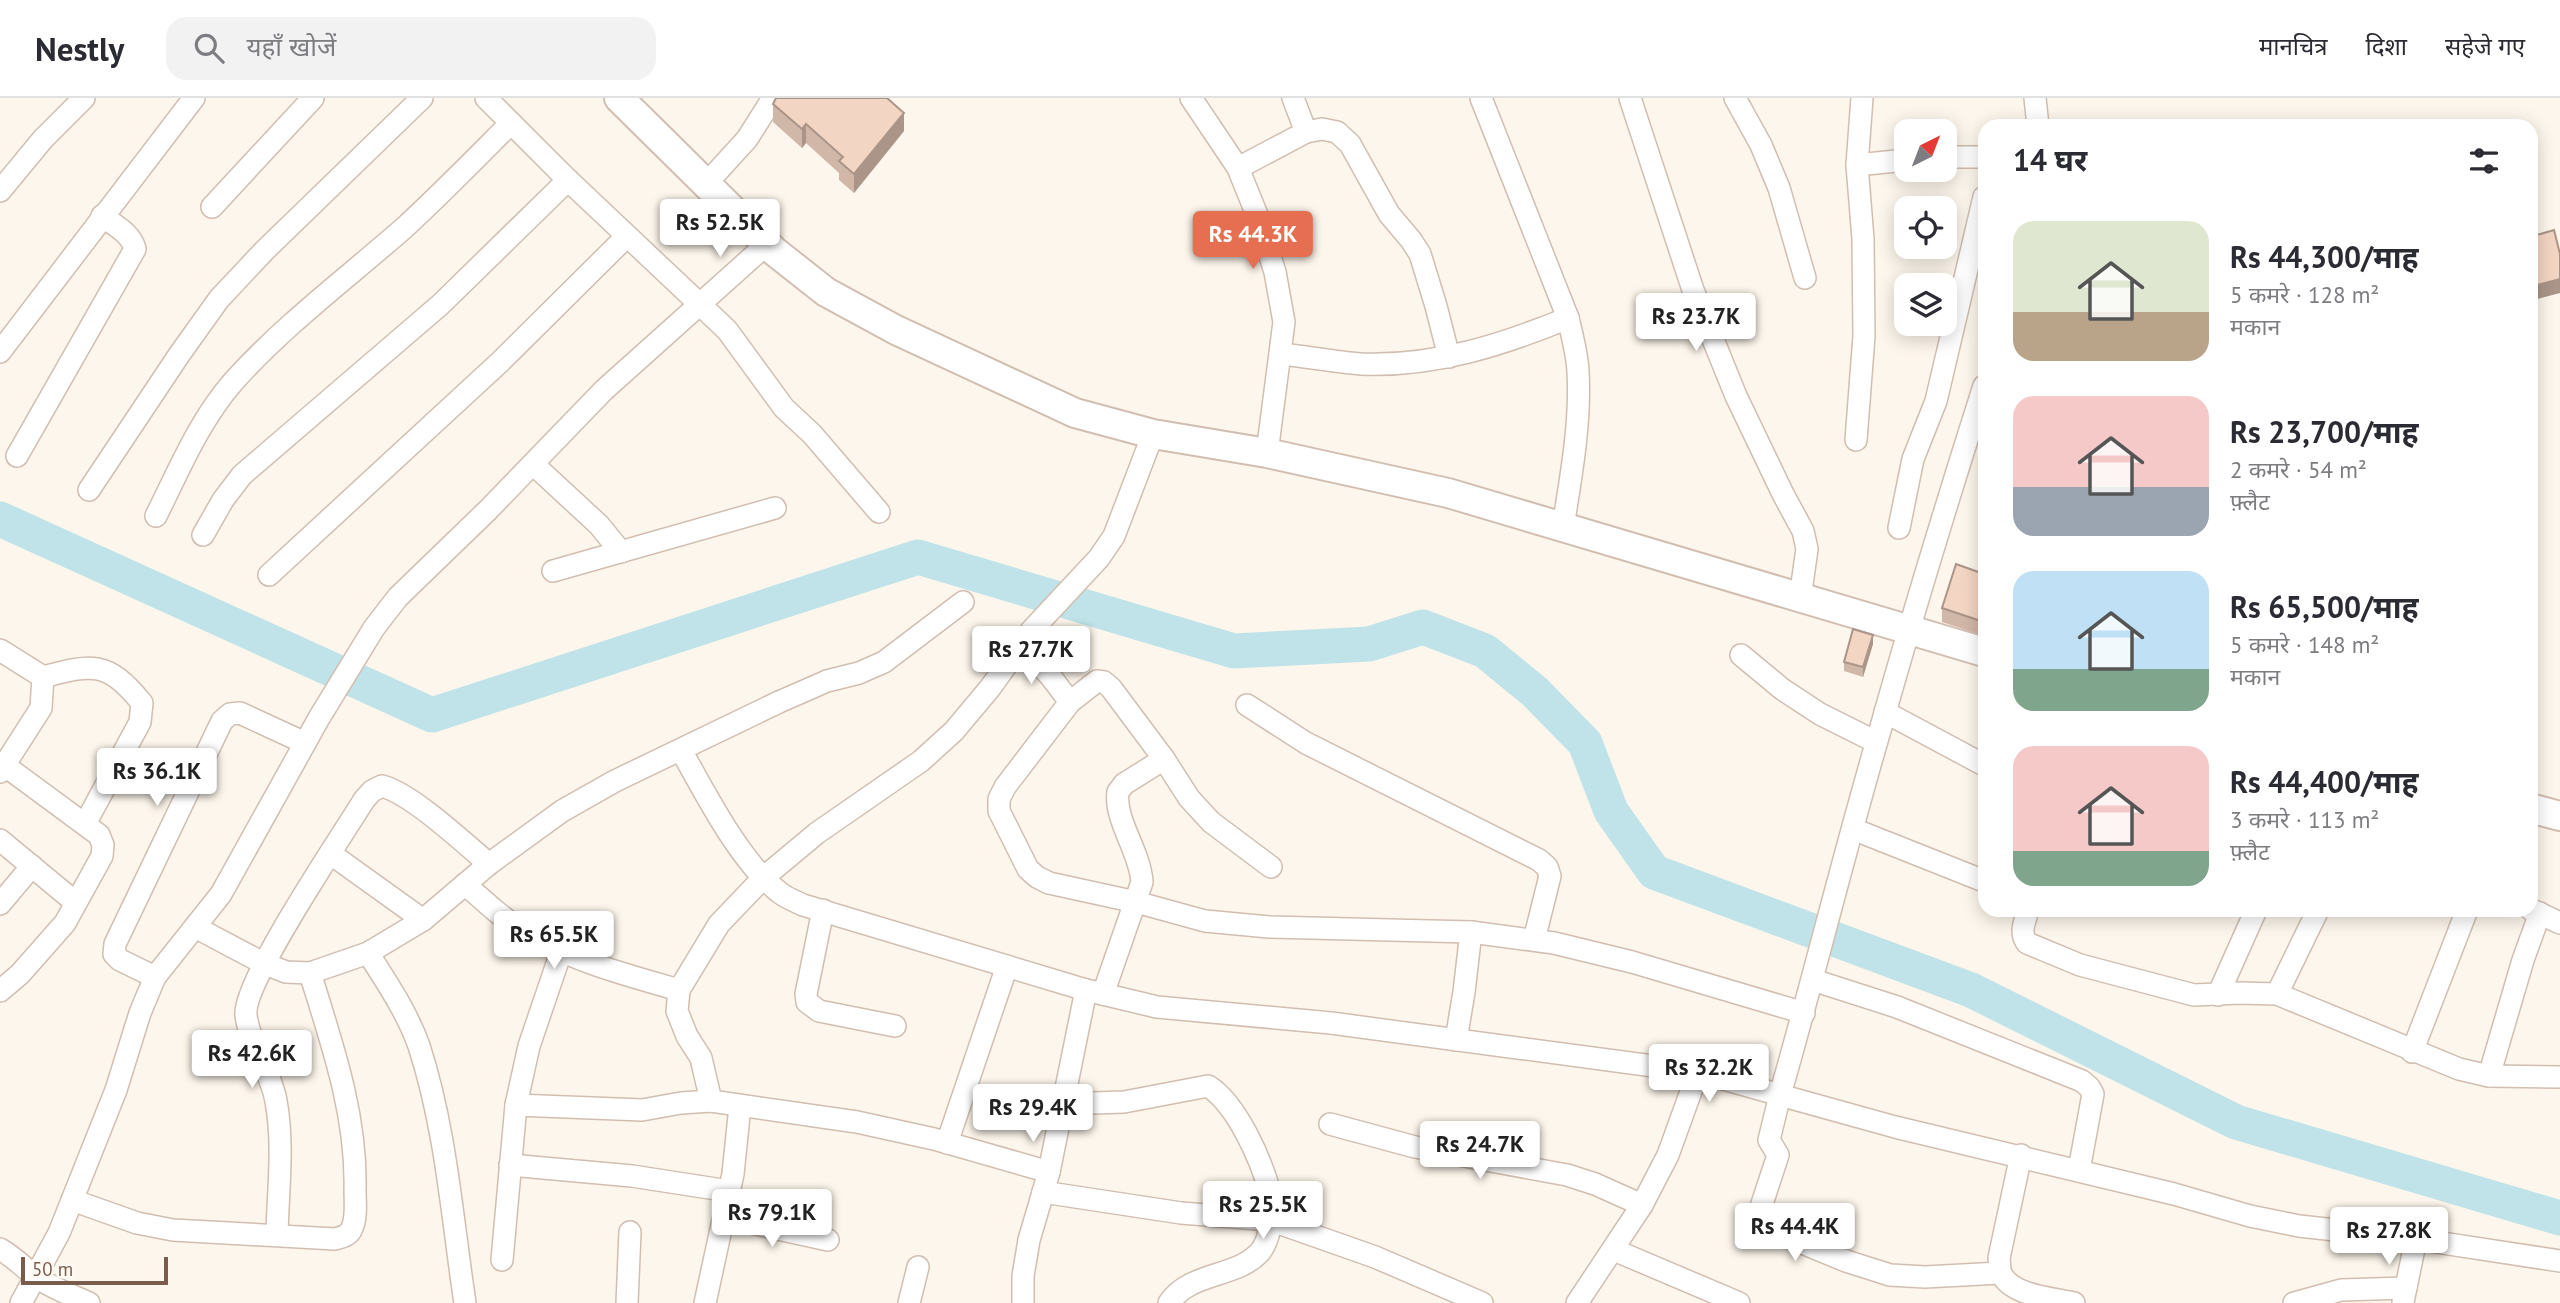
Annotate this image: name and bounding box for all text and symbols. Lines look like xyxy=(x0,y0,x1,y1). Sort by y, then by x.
search box xyxy=(166,17,656,80)
text: Nestly xyxy=(35,27,124,70)
icon: search xyxy=(190,29,228,67)
text: यहाँ खोजें xyxy=(246,30,336,63)
text: मानचित्र xyxy=(2259,31,2328,62)
text: दिशा xyxy=(2366,31,2407,62)
text: सहेजे गए xyxy=(2445,31,2525,62)
north arrow xyxy=(1894,119,1956,182)
map controls xyxy=(1894,119,1957,336)
text: 14 घर xyxy=(2013,140,2087,179)
icon: filters xyxy=(2465,142,2503,180)
button: locate xyxy=(1894,196,1957,259)
pin: Rs 52.5K xyxy=(648,200,792,259)
text: Rs 52.5K xyxy=(676,207,764,236)
pin: Rs 44.3K xyxy=(1181,212,1325,271)
text: Rs 44.3K xyxy=(1209,219,1297,248)
text: Rs 44,300/माह xyxy=(2230,237,2419,276)
icon: home xyxy=(2069,249,2153,333)
button: layers xyxy=(1894,273,1957,336)
text: 5 कमरे · 128 m² xyxy=(2230,280,2379,309)
pin: Rs 23.7K xyxy=(1624,294,1768,353)
text: Rs 23.7K xyxy=(1652,301,1740,330)
text: मकान xyxy=(2230,312,2280,341)
text: Rs 23,700/माह xyxy=(2230,412,2419,451)
icon: home xyxy=(2069,424,2153,508)
text: 2 कमरे · 54 m² xyxy=(2230,455,2367,484)
text: फ़्लैट xyxy=(2230,487,2270,516)
text: Rs 65,500/माह xyxy=(2230,587,2419,626)
icon: home xyxy=(2069,599,2153,683)
pin: Rs 27.7K xyxy=(959,626,1103,686)
text: 5 कमरे · 148 m² xyxy=(2230,630,2379,659)
text: Rs 27.7K xyxy=(988,634,1074,663)
text: मकान xyxy=(2230,662,2280,691)
pin: Rs 36.1K xyxy=(85,748,229,808)
text: Rs 36.1K xyxy=(113,756,201,785)
text: Rs 44,400/माह xyxy=(2230,762,2419,801)
icon: home xyxy=(2069,774,2153,858)
text: 3 कमरे · 113 m² xyxy=(2230,805,2379,834)
text: फ़्लैट xyxy=(2230,837,2270,866)
pin: Rs 65.5K xyxy=(482,912,626,971)
text: Rs 65.5K xyxy=(510,919,598,948)
pin: Rs 42.6K xyxy=(180,1030,324,1090)
text: Rs 42.6K xyxy=(208,1038,296,1067)
pin: Rs 32.2K xyxy=(1637,1044,1781,1104)
text: Rs 32.2K xyxy=(1665,1052,1753,1081)
pin: Rs 29.4K xyxy=(961,1084,1105,1144)
text: Rs 29.4K xyxy=(989,1092,1077,1121)
pin: Rs 24.7K xyxy=(1408,1122,1552,1181)
text: Rs 24.7K xyxy=(1436,1129,1524,1158)
pin: Rs 25.5K xyxy=(1191,1182,1335,1241)
text: Rs 25.5K xyxy=(1219,1189,1307,1218)
pin: Rs 79.1K xyxy=(700,1190,844,1249)
text: Rs 79.1K xyxy=(728,1197,816,1226)
pin: Rs 44.4K xyxy=(1723,1204,1867,1263)
pin: Rs 27.8K xyxy=(2317,1208,2461,1267)
text: Rs 44.4K xyxy=(1751,1211,1839,1240)
text: Rs 27.8K xyxy=(2346,1215,2432,1244)
scale bar xyxy=(21,1254,168,1286)
text: 50 m xyxy=(32,1257,73,1281)

